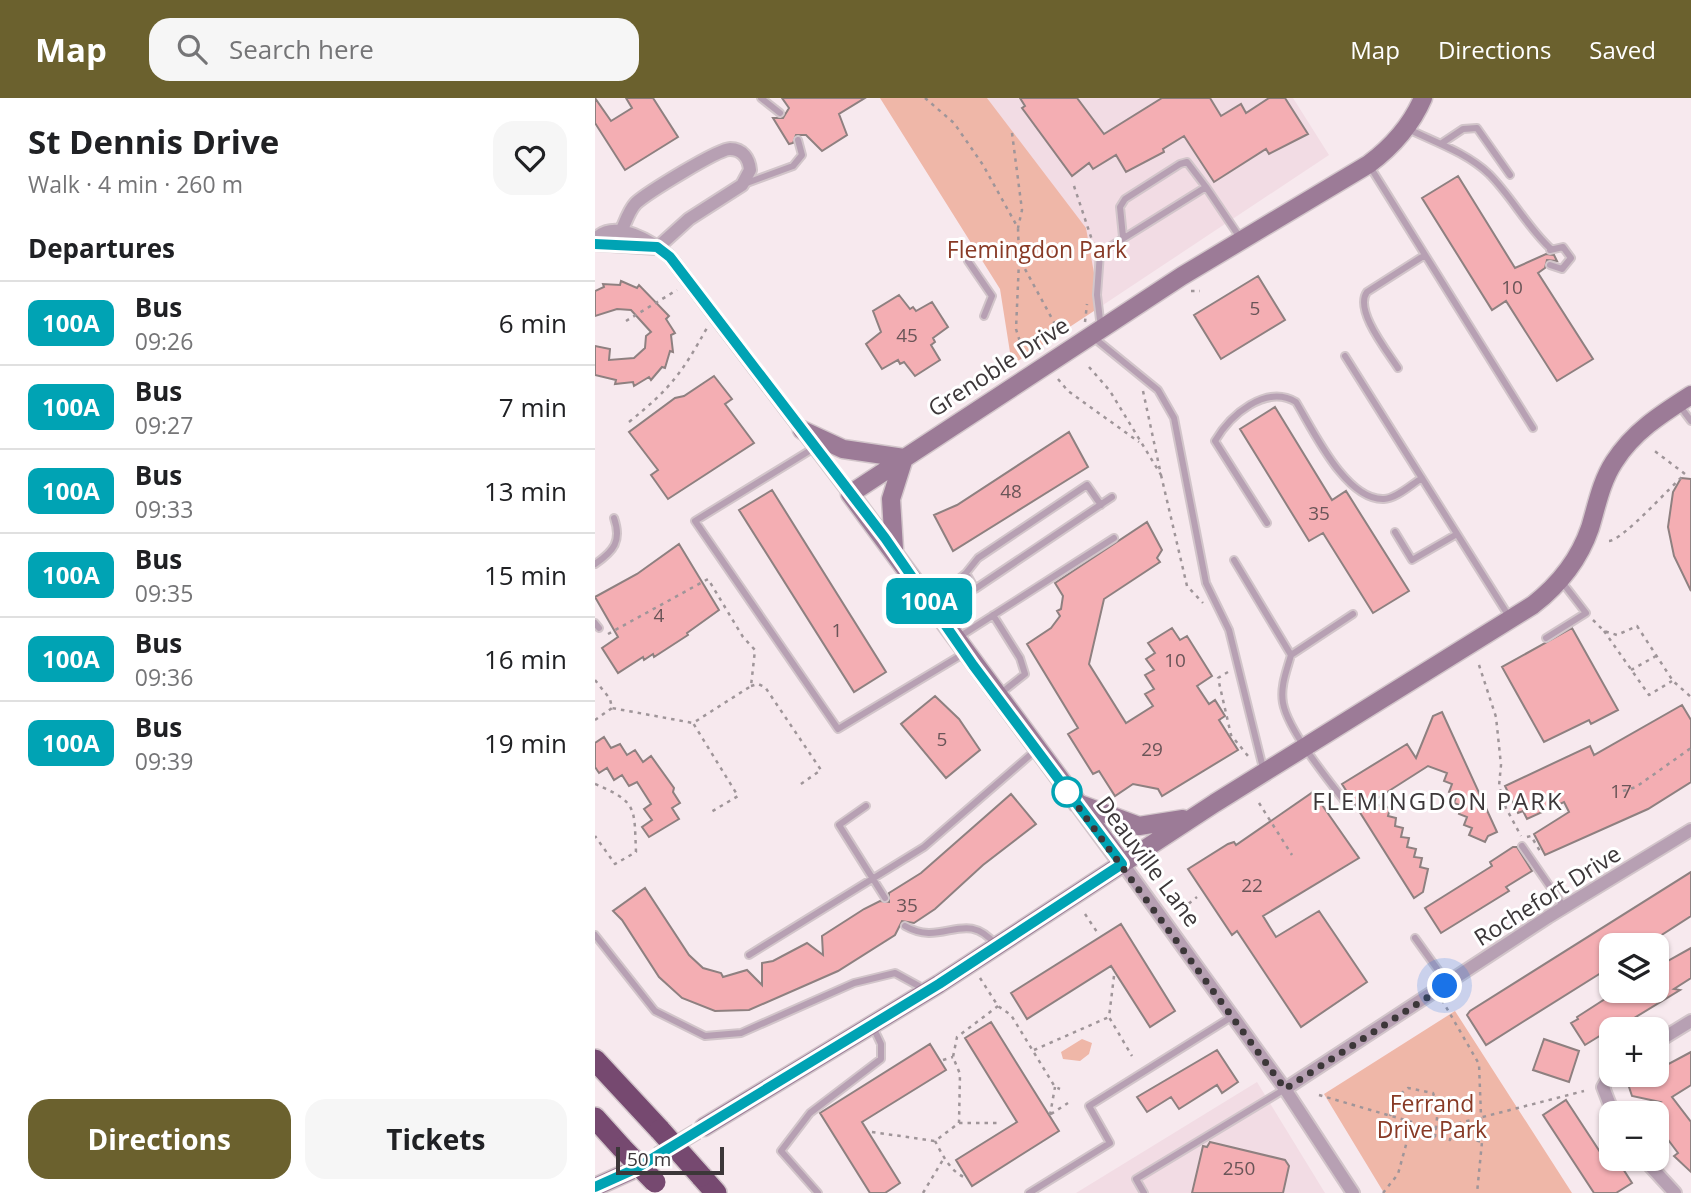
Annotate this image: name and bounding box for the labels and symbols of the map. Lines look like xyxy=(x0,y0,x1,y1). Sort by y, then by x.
park label: Flemingdon Park xyxy=(947,233,1127,265)
house number: 10 xyxy=(1501,274,1523,300)
house number: 5 xyxy=(1250,295,1260,321)
street label: Grenoble Drive xyxy=(921,308,1075,424)
house number: 45 xyxy=(896,322,918,348)
house number: 48 xyxy=(1000,478,1022,504)
house number: 35 xyxy=(1308,500,1330,526)
line badge: 100A xyxy=(880,578,978,624)
house number: 4 xyxy=(654,602,665,628)
house number: 1 xyxy=(832,617,842,643)
house number: 10 xyxy=(1164,647,1186,673)
house number: 5 xyxy=(937,726,947,752)
house number: 29 xyxy=(1141,736,1163,762)
unlabelled marker xyxy=(1052,777,1082,807)
house number: 17 xyxy=(1610,778,1632,804)
district label: FLEMINGDON PARK xyxy=(1312,784,1564,817)
street label: Deauville Lane xyxy=(1089,789,1209,933)
street label: Rochefort Drive xyxy=(1467,837,1627,953)
house number: 22 xyxy=(1241,872,1263,898)
house number: 35 xyxy=(896,892,918,918)
your location xyxy=(1427,968,1462,1003)
park label: Ferrand Drive Park xyxy=(1377,1087,1487,1145)
scale bar xyxy=(616,1144,725,1176)
house number: 250 xyxy=(1223,1155,1255,1181)

